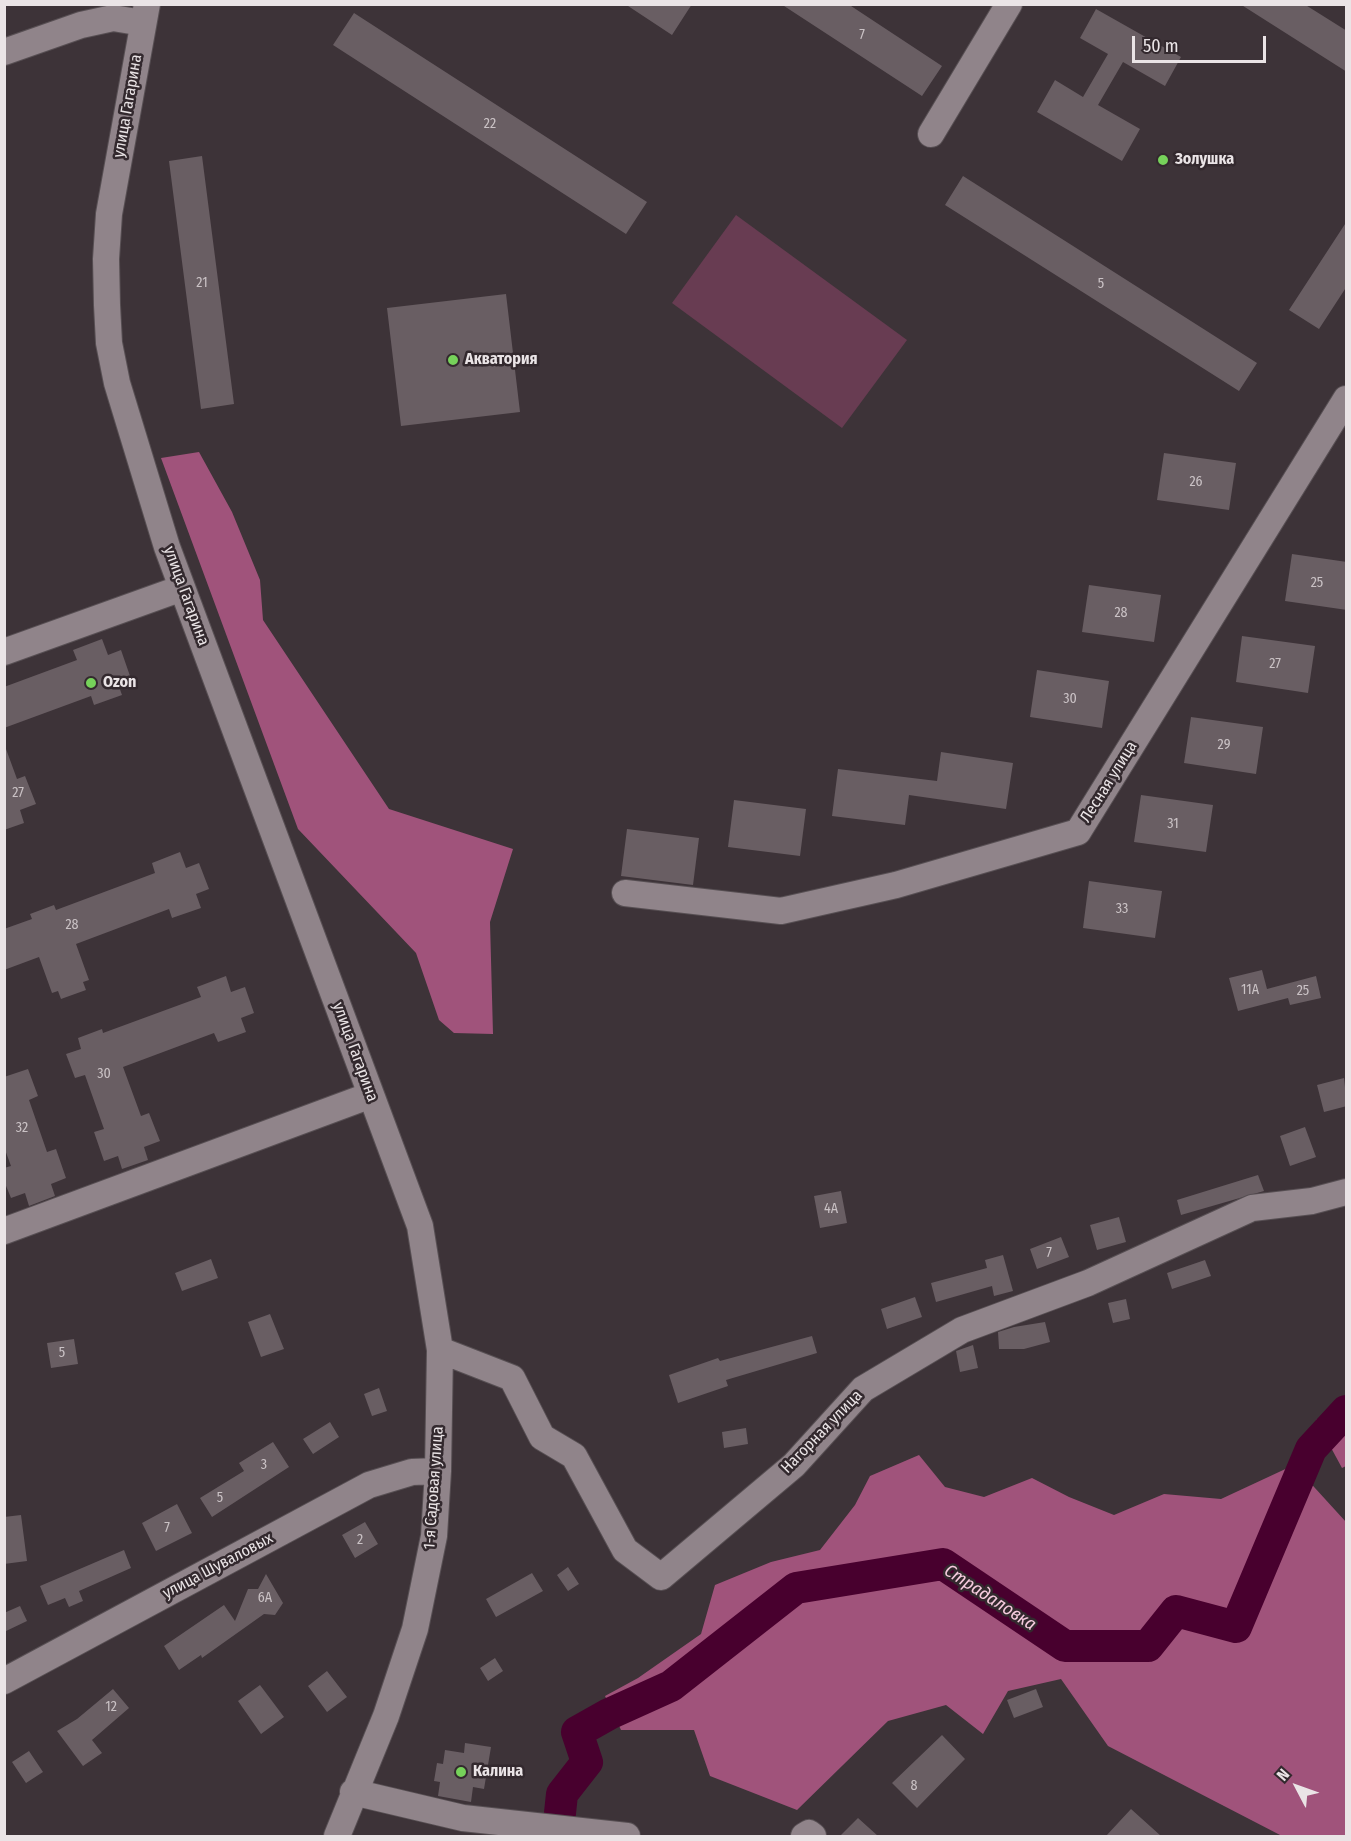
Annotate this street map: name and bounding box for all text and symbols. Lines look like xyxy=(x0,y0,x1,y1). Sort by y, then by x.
scale bar xyxy=(1135,24,1268,62)
house number: 7 xyxy=(859,27,865,43)
text: 50 m xyxy=(1143,35,1179,57)
street label: улица Гагарина xyxy=(109,53,147,159)
house number: 22 xyxy=(484,116,496,132)
place label: Золушка xyxy=(1175,150,1234,170)
marker: Золушка xyxy=(1156,153,1170,167)
house number: 21 xyxy=(196,275,208,291)
house number: 5 xyxy=(1098,276,1104,292)
place label: Акватория xyxy=(465,350,538,370)
marker: Акватория xyxy=(446,353,460,367)
house number: 26 xyxy=(1189,474,1203,490)
street label: улица Гагарина xyxy=(159,544,213,648)
house number: 25 xyxy=(1311,575,1323,591)
house number: 28 xyxy=(1114,605,1128,621)
house number: 27 xyxy=(1269,656,1281,672)
place label: Ozon xyxy=(103,673,136,693)
marker: Ozon xyxy=(84,676,98,690)
house number: 30 xyxy=(1063,691,1077,707)
house number: 29 xyxy=(1218,737,1230,753)
street label: Лесная улица xyxy=(1076,738,1142,826)
house number: 27 xyxy=(12,785,24,801)
house number: 31 xyxy=(1167,816,1179,832)
house number: 33 xyxy=(1116,901,1128,917)
house number: 28 xyxy=(65,917,79,933)
house number: 11А xyxy=(1241,982,1259,998)
house number: 25 xyxy=(1297,983,1309,999)
street label: улица Гагарина xyxy=(328,1000,382,1104)
house number: 30 xyxy=(97,1066,111,1082)
house number: 32 xyxy=(16,1120,28,1136)
house number: 4А xyxy=(824,1201,838,1217)
house number: 7 xyxy=(1046,1245,1052,1261)
house number: 5 xyxy=(59,1345,65,1361)
street label: Нагорная улица xyxy=(777,1386,867,1478)
street label: 1-я Садовая улица xyxy=(420,1426,448,1550)
house number: 3 xyxy=(261,1457,267,1473)
house number: 5 xyxy=(217,1490,223,1506)
house number: 7 xyxy=(164,1520,170,1536)
street label: улица Шуваловых xyxy=(160,1529,276,1603)
house number: 2 xyxy=(357,1532,363,1548)
water label: Страдаловка xyxy=(940,1560,1040,1636)
house number: 6А xyxy=(258,1590,272,1606)
house number: 12 xyxy=(105,1699,117,1715)
north arrow xyxy=(1267,1757,1327,1817)
place label: Калина xyxy=(473,1762,523,1782)
marker: Калина xyxy=(454,1765,468,1779)
text: N xyxy=(1273,1765,1293,1785)
house number: 8 xyxy=(911,1778,917,1794)

